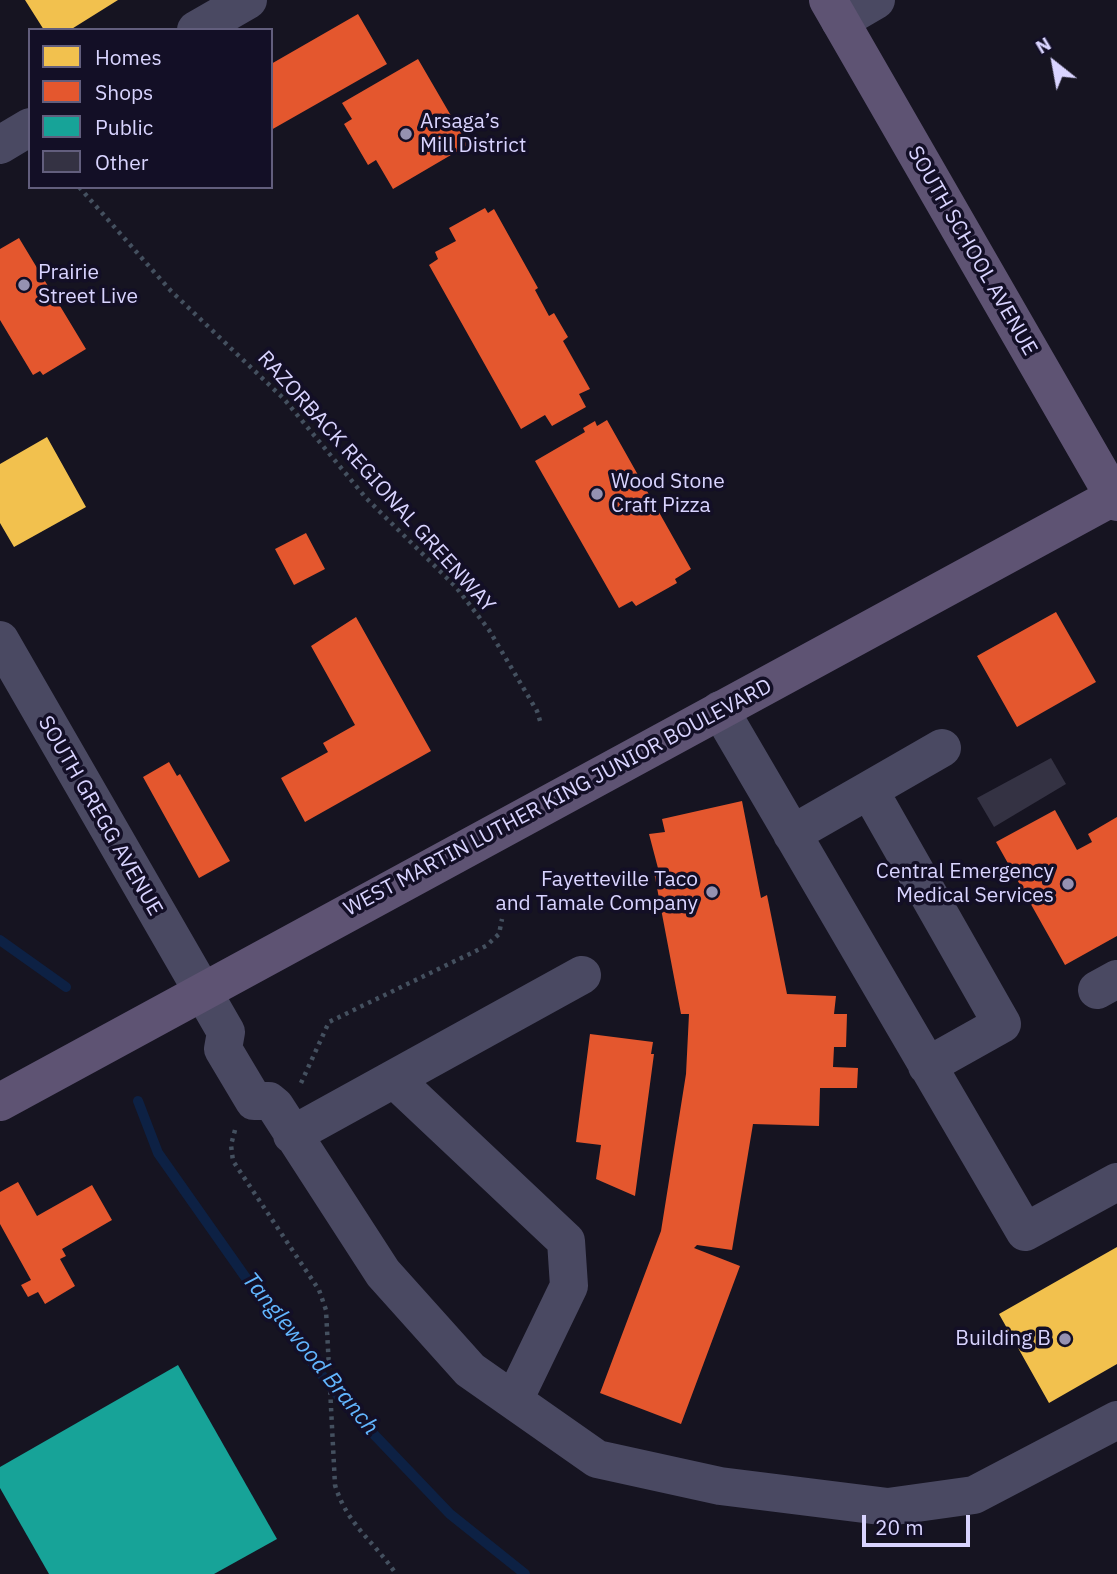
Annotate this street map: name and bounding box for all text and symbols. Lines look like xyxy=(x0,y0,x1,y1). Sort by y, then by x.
legend xyxy=(28,28,273,189)
north arrow xyxy=(1019,28,1089,98)
text: N xyxy=(1031,31,1055,59)
text: Homes xyxy=(95,43,162,71)
text: Shops xyxy=(95,78,153,106)
place label: Arsaga’s Mill District xyxy=(420,109,526,159)
text: Public xyxy=(95,113,153,141)
marker: Arsaga’s Mill District xyxy=(398,126,414,142)
street label: SOUTH SCHOOL AVENUE xyxy=(902,142,1042,360)
text: Other xyxy=(95,148,148,176)
place label: Prairie Street Live xyxy=(38,260,138,310)
marker: Prairie Street Live xyxy=(16,277,32,293)
street label: RAZORBACK REGIONAL GREENWAY xyxy=(252,346,500,618)
place label: Wood Stone Craft Pizza xyxy=(611,469,725,519)
marker: Wood Stone Craft Pizza xyxy=(589,486,605,502)
street label: WEST MARTIN LUTHER KING JUNIOR BOULEVARD xyxy=(340,674,776,922)
street label: SOUTH GREGG AVENUE xyxy=(32,712,168,920)
place label: Central Emergency Medical Services xyxy=(876,859,1054,909)
place label: Fayetteville Taco and Tamale Company xyxy=(495,867,698,917)
marker: Central Emergency Medical Services xyxy=(1060,876,1076,892)
marker: Fayetteville Taco and Tamale Company xyxy=(704,884,720,900)
water label: Tanglewood Branch xyxy=(236,1267,384,1441)
place label: Building B xyxy=(955,1326,1051,1352)
marker: Building B xyxy=(1057,1331,1073,1347)
scale bar xyxy=(865,1500,974,1544)
text: 20 m xyxy=(875,1513,924,1541)

